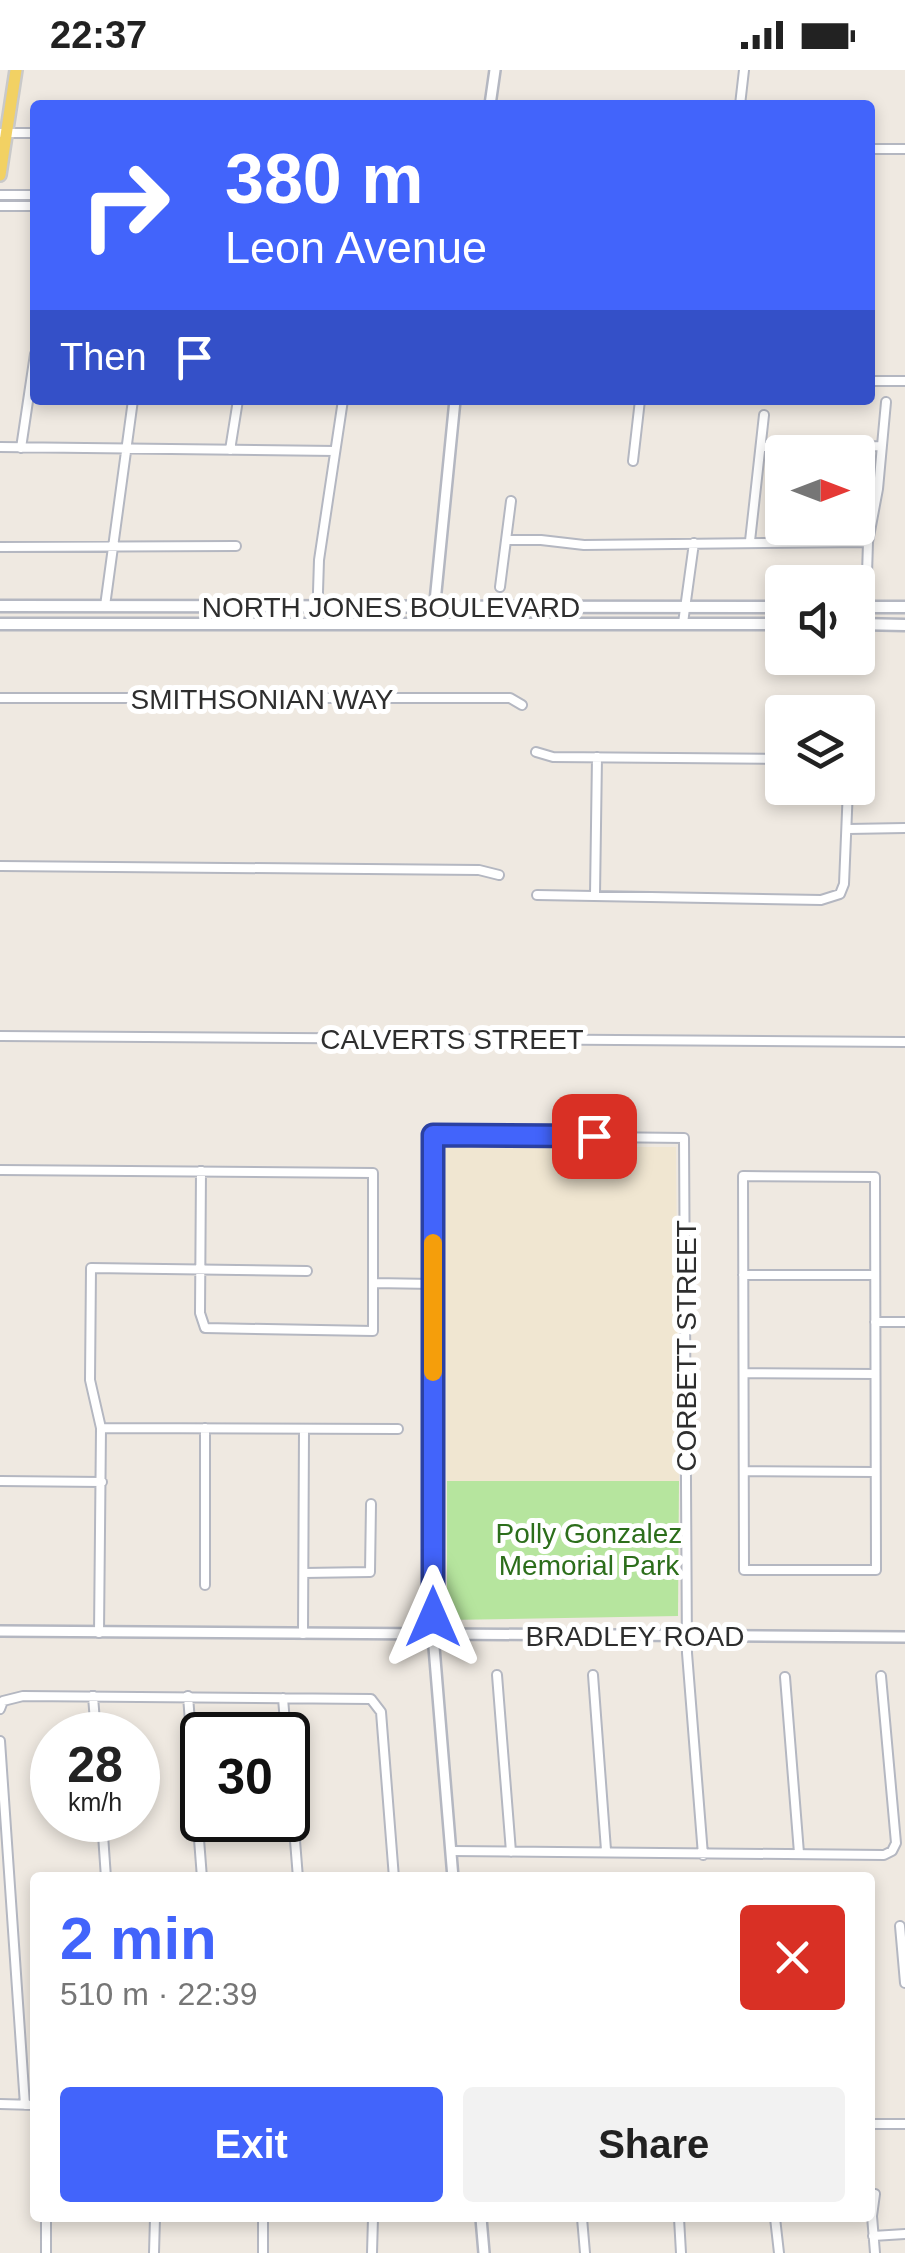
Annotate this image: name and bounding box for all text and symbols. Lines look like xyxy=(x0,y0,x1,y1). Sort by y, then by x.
text: 22:37 xyxy=(50,14,147,56)
icon: right xyxy=(60,140,190,270)
text: 380 m xyxy=(225,140,423,218)
text: Leon Avenue xyxy=(225,222,487,273)
icon: arrive xyxy=(167,330,222,385)
text: Then xyxy=(60,336,147,378)
north arrow xyxy=(765,435,875,545)
map controls xyxy=(765,435,875,805)
button: sound xyxy=(765,565,875,675)
street label: NORTH JONES BOULEVARD xyxy=(202,592,580,623)
street label: SMITHSONIAN WAY xyxy=(131,684,394,715)
button: layers xyxy=(765,695,875,805)
street label: CALVERTS STREET xyxy=(320,1024,584,1055)
pin xyxy=(552,1094,637,1179)
icon: arrive xyxy=(567,1109,622,1164)
street label: CORBETT STREET xyxy=(671,1220,702,1472)
park label: Polly Gonzalez Memorial Park xyxy=(496,1518,682,1581)
position arrow xyxy=(381,1565,485,1669)
street label: BRADLEY ROAD xyxy=(526,1621,744,1652)
speed limit sign: 30 xyxy=(180,1712,310,1842)
text: 28 xyxy=(67,1737,123,1793)
text: km/h xyxy=(68,1788,122,1816)
text: 2 min xyxy=(60,1905,217,1972)
button: close xyxy=(740,1905,845,2010)
text: 510 m · 22:39 xyxy=(60,1976,257,2012)
button: Exit xyxy=(60,2087,443,2202)
button: Share xyxy=(463,2087,845,2202)

